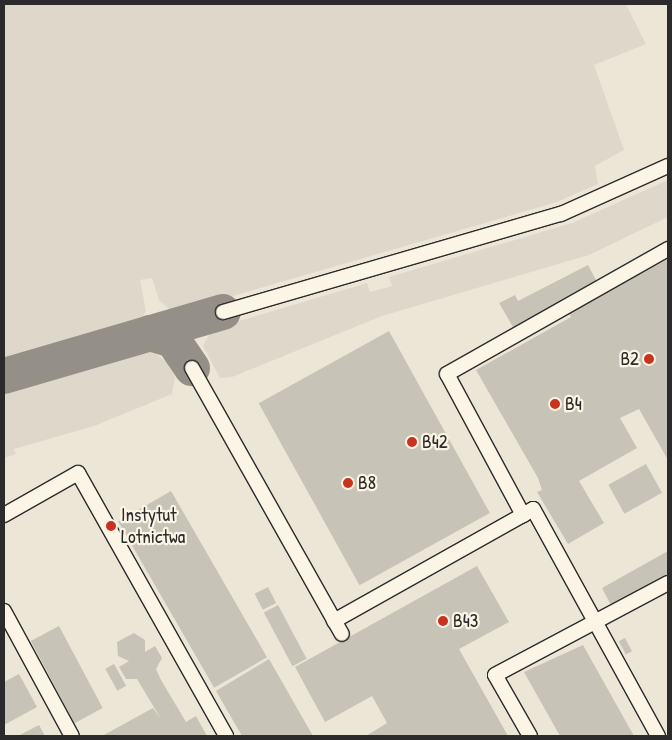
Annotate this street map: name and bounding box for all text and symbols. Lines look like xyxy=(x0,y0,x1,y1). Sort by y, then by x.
place label: B2 xyxy=(620,348,639,370)
marker: B2 xyxy=(643,353,655,365)
place label: B4 xyxy=(565,393,582,415)
marker: B4 xyxy=(549,398,561,410)
place label: B42 xyxy=(422,431,448,453)
marker: B42 xyxy=(406,436,418,448)
place label: B8 xyxy=(358,472,376,494)
marker: B8 xyxy=(342,477,354,489)
place label: Instytut Lotnictwa xyxy=(121,504,185,548)
marker: Instytut Lotnictwa xyxy=(105,520,117,532)
place label: B43 xyxy=(453,610,478,632)
marker: B43 xyxy=(437,615,449,627)

